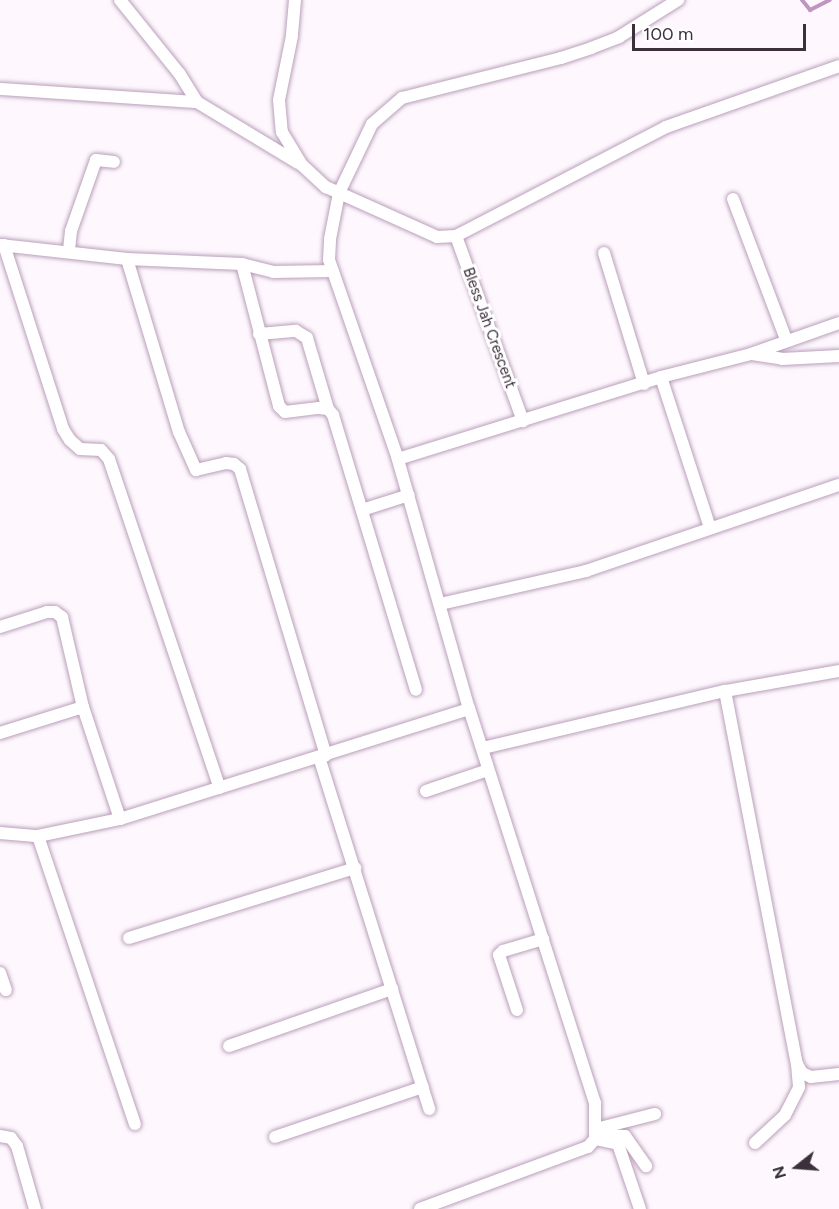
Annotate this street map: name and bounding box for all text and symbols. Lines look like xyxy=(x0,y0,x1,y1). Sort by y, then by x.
scale bar xyxy=(635,12,809,50)
text: 100 m xyxy=(643,23,693,45)
street label: Bless Jah Crescent xyxy=(459,265,519,391)
north arrow xyxy=(767,1137,827,1197)
text: N xyxy=(768,1164,790,1181)

